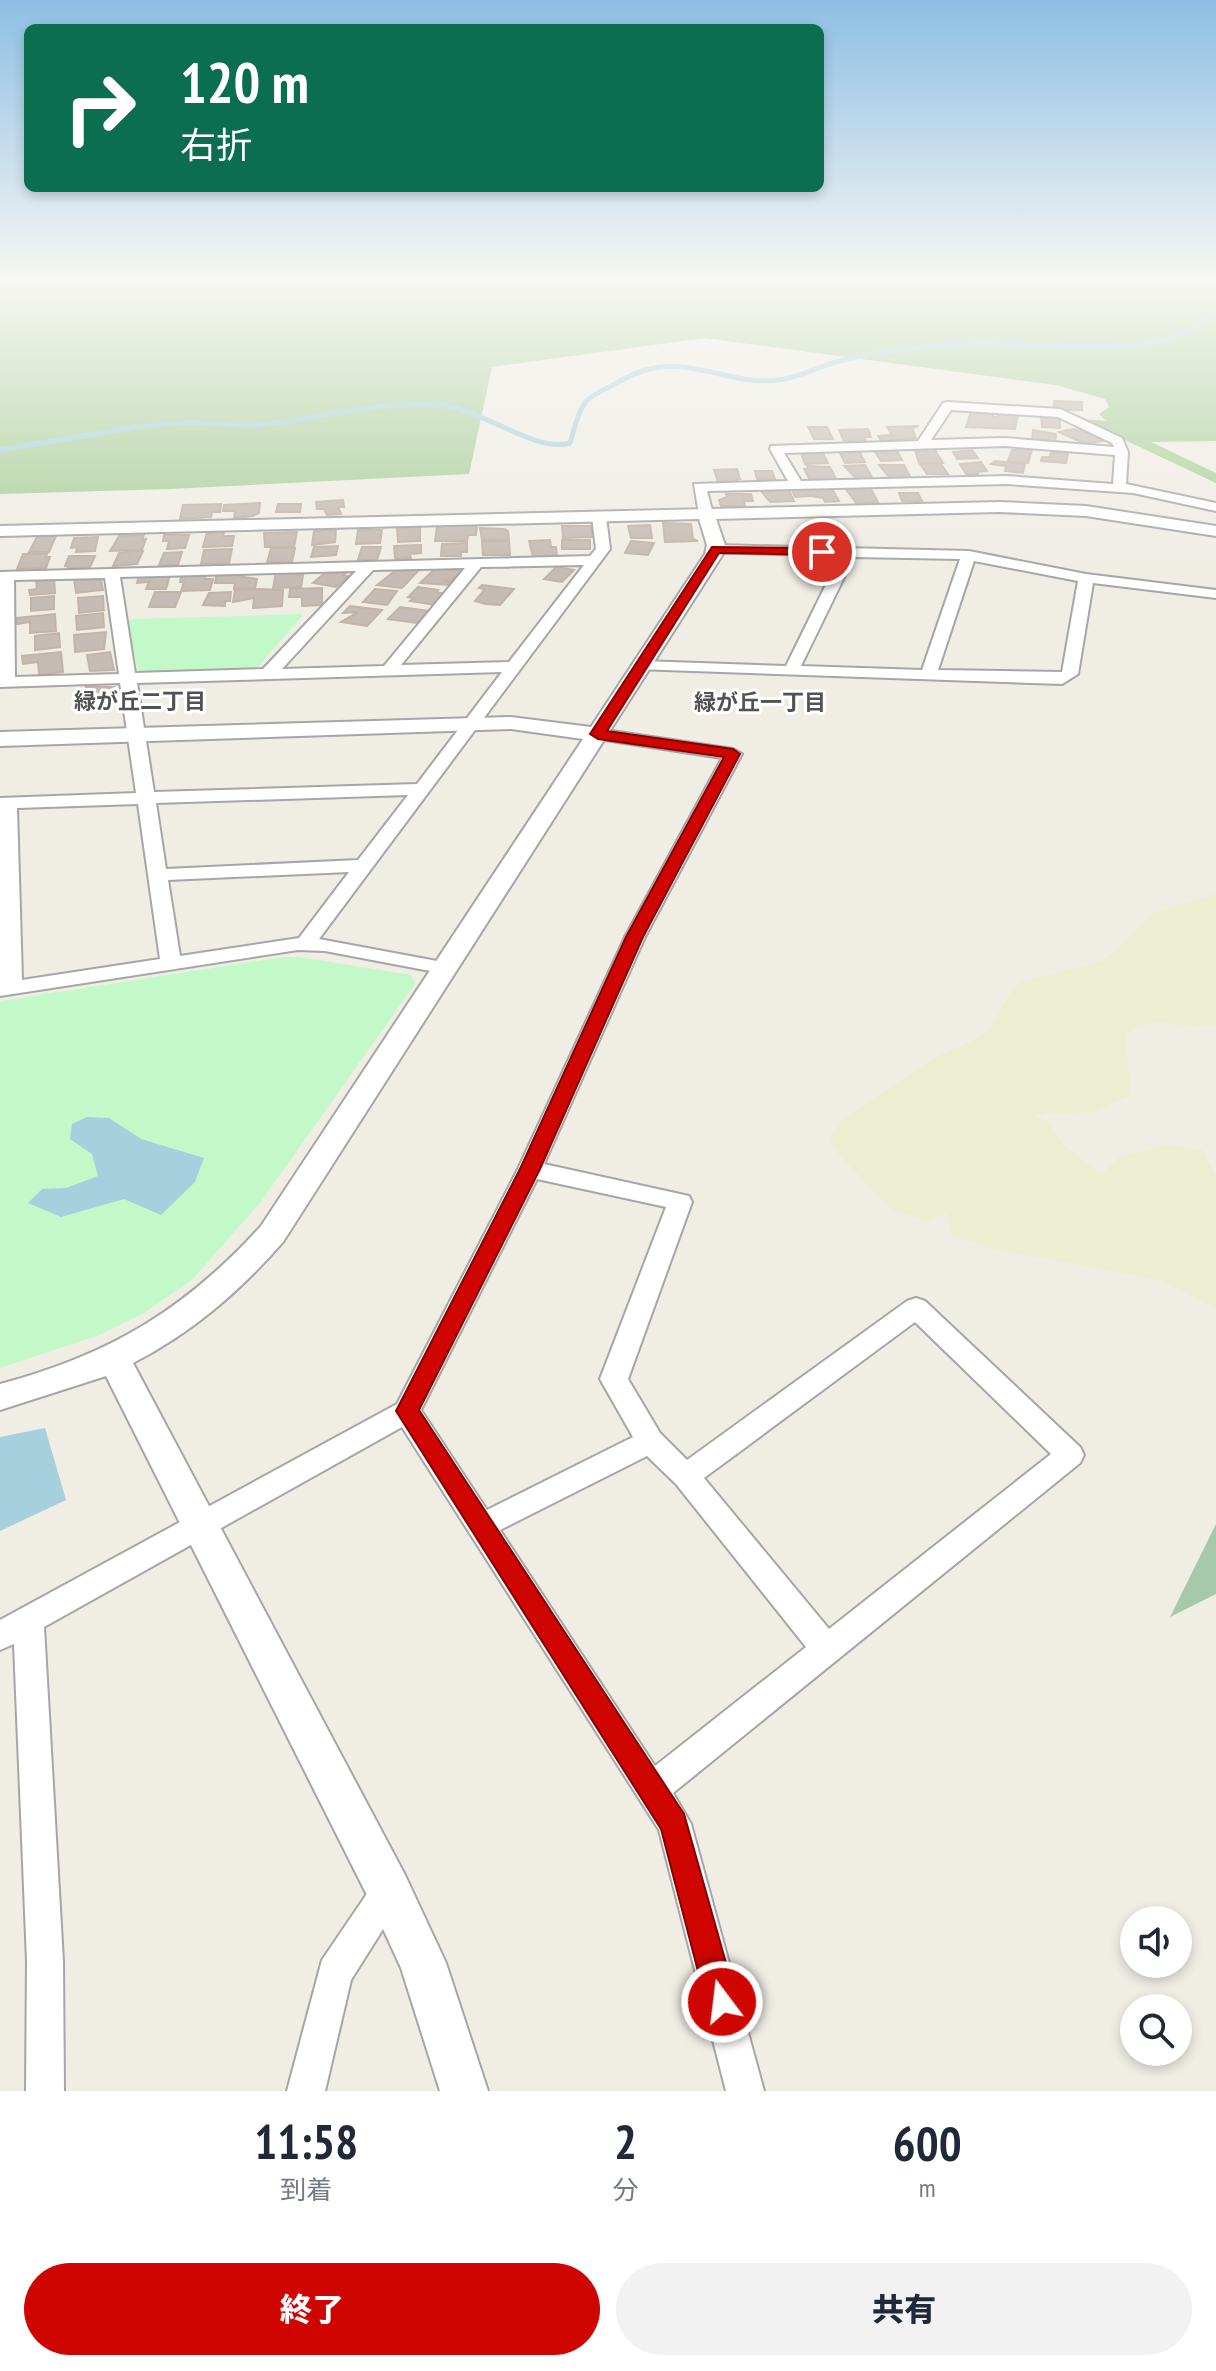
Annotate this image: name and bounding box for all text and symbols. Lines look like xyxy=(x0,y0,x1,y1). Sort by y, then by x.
text: 120 m xyxy=(180,46,309,118)
icon: right xyxy=(48,56,152,160)
text: 右折 xyxy=(180,121,252,168)
pin xyxy=(788,518,856,586)
icon: arrive xyxy=(800,530,844,574)
district label: 緑が丘二丁目 xyxy=(74,687,206,715)
district label: 緑が丘一丁目 xyxy=(694,688,826,716)
map controls xyxy=(1120,1906,1192,2066)
button: sound xyxy=(1120,1906,1192,1978)
position arrow xyxy=(680,1960,764,2044)
button: search xyxy=(1120,1994,1192,2066)
text: 11:58 xyxy=(254,2110,358,2172)
text: 2 xyxy=(614,2110,637,2172)
text: 600 xyxy=(893,2112,962,2174)
text: m xyxy=(919,2171,936,2204)
text: 到着 xyxy=(280,2173,332,2206)
text: 分 xyxy=(612,2173,639,2206)
button: 終了 xyxy=(24,2263,600,2355)
button: 共有 xyxy=(616,2263,1192,2355)

